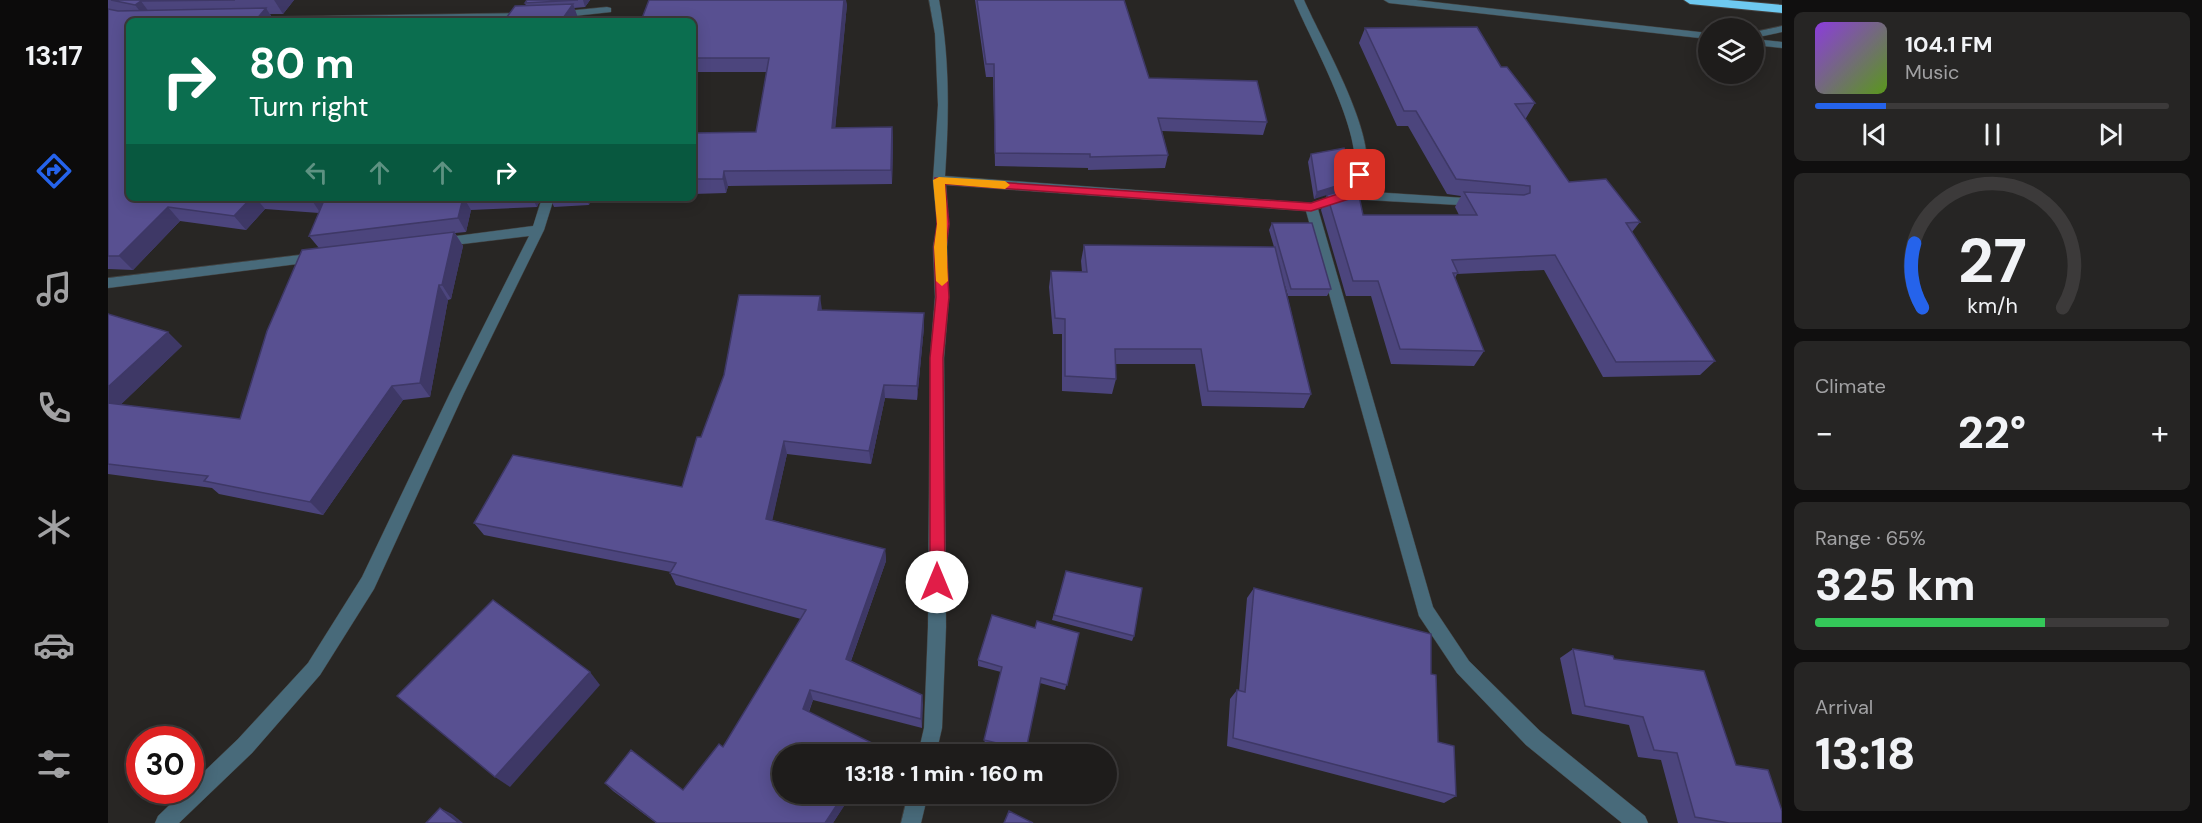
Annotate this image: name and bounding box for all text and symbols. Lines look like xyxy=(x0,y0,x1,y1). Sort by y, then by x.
map controls xyxy=(1698,18,1764,84)
button: layers xyxy=(1698,18,1764,84)
text: 104.1 FM xyxy=(1905,30,1993,59)
text: 80 m xyxy=(249,36,355,91)
text: 13:17 xyxy=(25,38,83,73)
icon: right xyxy=(150,42,228,120)
text: Music xyxy=(1905,59,1960,85)
text: Turn right xyxy=(249,89,369,124)
icon: previous xyxy=(1858,118,1891,151)
icon: pause xyxy=(1976,118,2009,151)
icon: next xyxy=(2094,118,2127,151)
pin xyxy=(1334,149,1385,200)
icon: directions xyxy=(33,150,75,192)
icon: left xyxy=(300,156,333,189)
icon: ahead xyxy=(363,156,396,189)
icon: ahead xyxy=(426,156,459,189)
icon: right xyxy=(489,156,522,189)
icon: arrive xyxy=(1343,158,1376,191)
text: 27 xyxy=(1957,220,2027,301)
icon: music xyxy=(33,268,75,310)
text: km/h xyxy=(1967,292,2017,320)
text: Climate xyxy=(1815,373,1886,399)
icon: phone xyxy=(33,387,75,429)
text: 22° xyxy=(1958,403,2026,462)
text: − xyxy=(1815,411,1833,454)
text: + xyxy=(2151,411,2169,454)
icon: climate xyxy=(33,506,75,548)
text: Range · 65% xyxy=(1815,525,1926,551)
position arrow xyxy=(905,550,969,614)
text: 325 km xyxy=(1815,555,1976,614)
icon: car xyxy=(33,624,75,666)
text: Arrival xyxy=(1815,694,1873,720)
text: 13:18 xyxy=(1815,724,1916,783)
speed limit sign: 30 xyxy=(126,726,204,804)
icon: filters xyxy=(33,743,75,785)
text: 13:18 · 1 min · 160 m xyxy=(845,759,1044,788)

